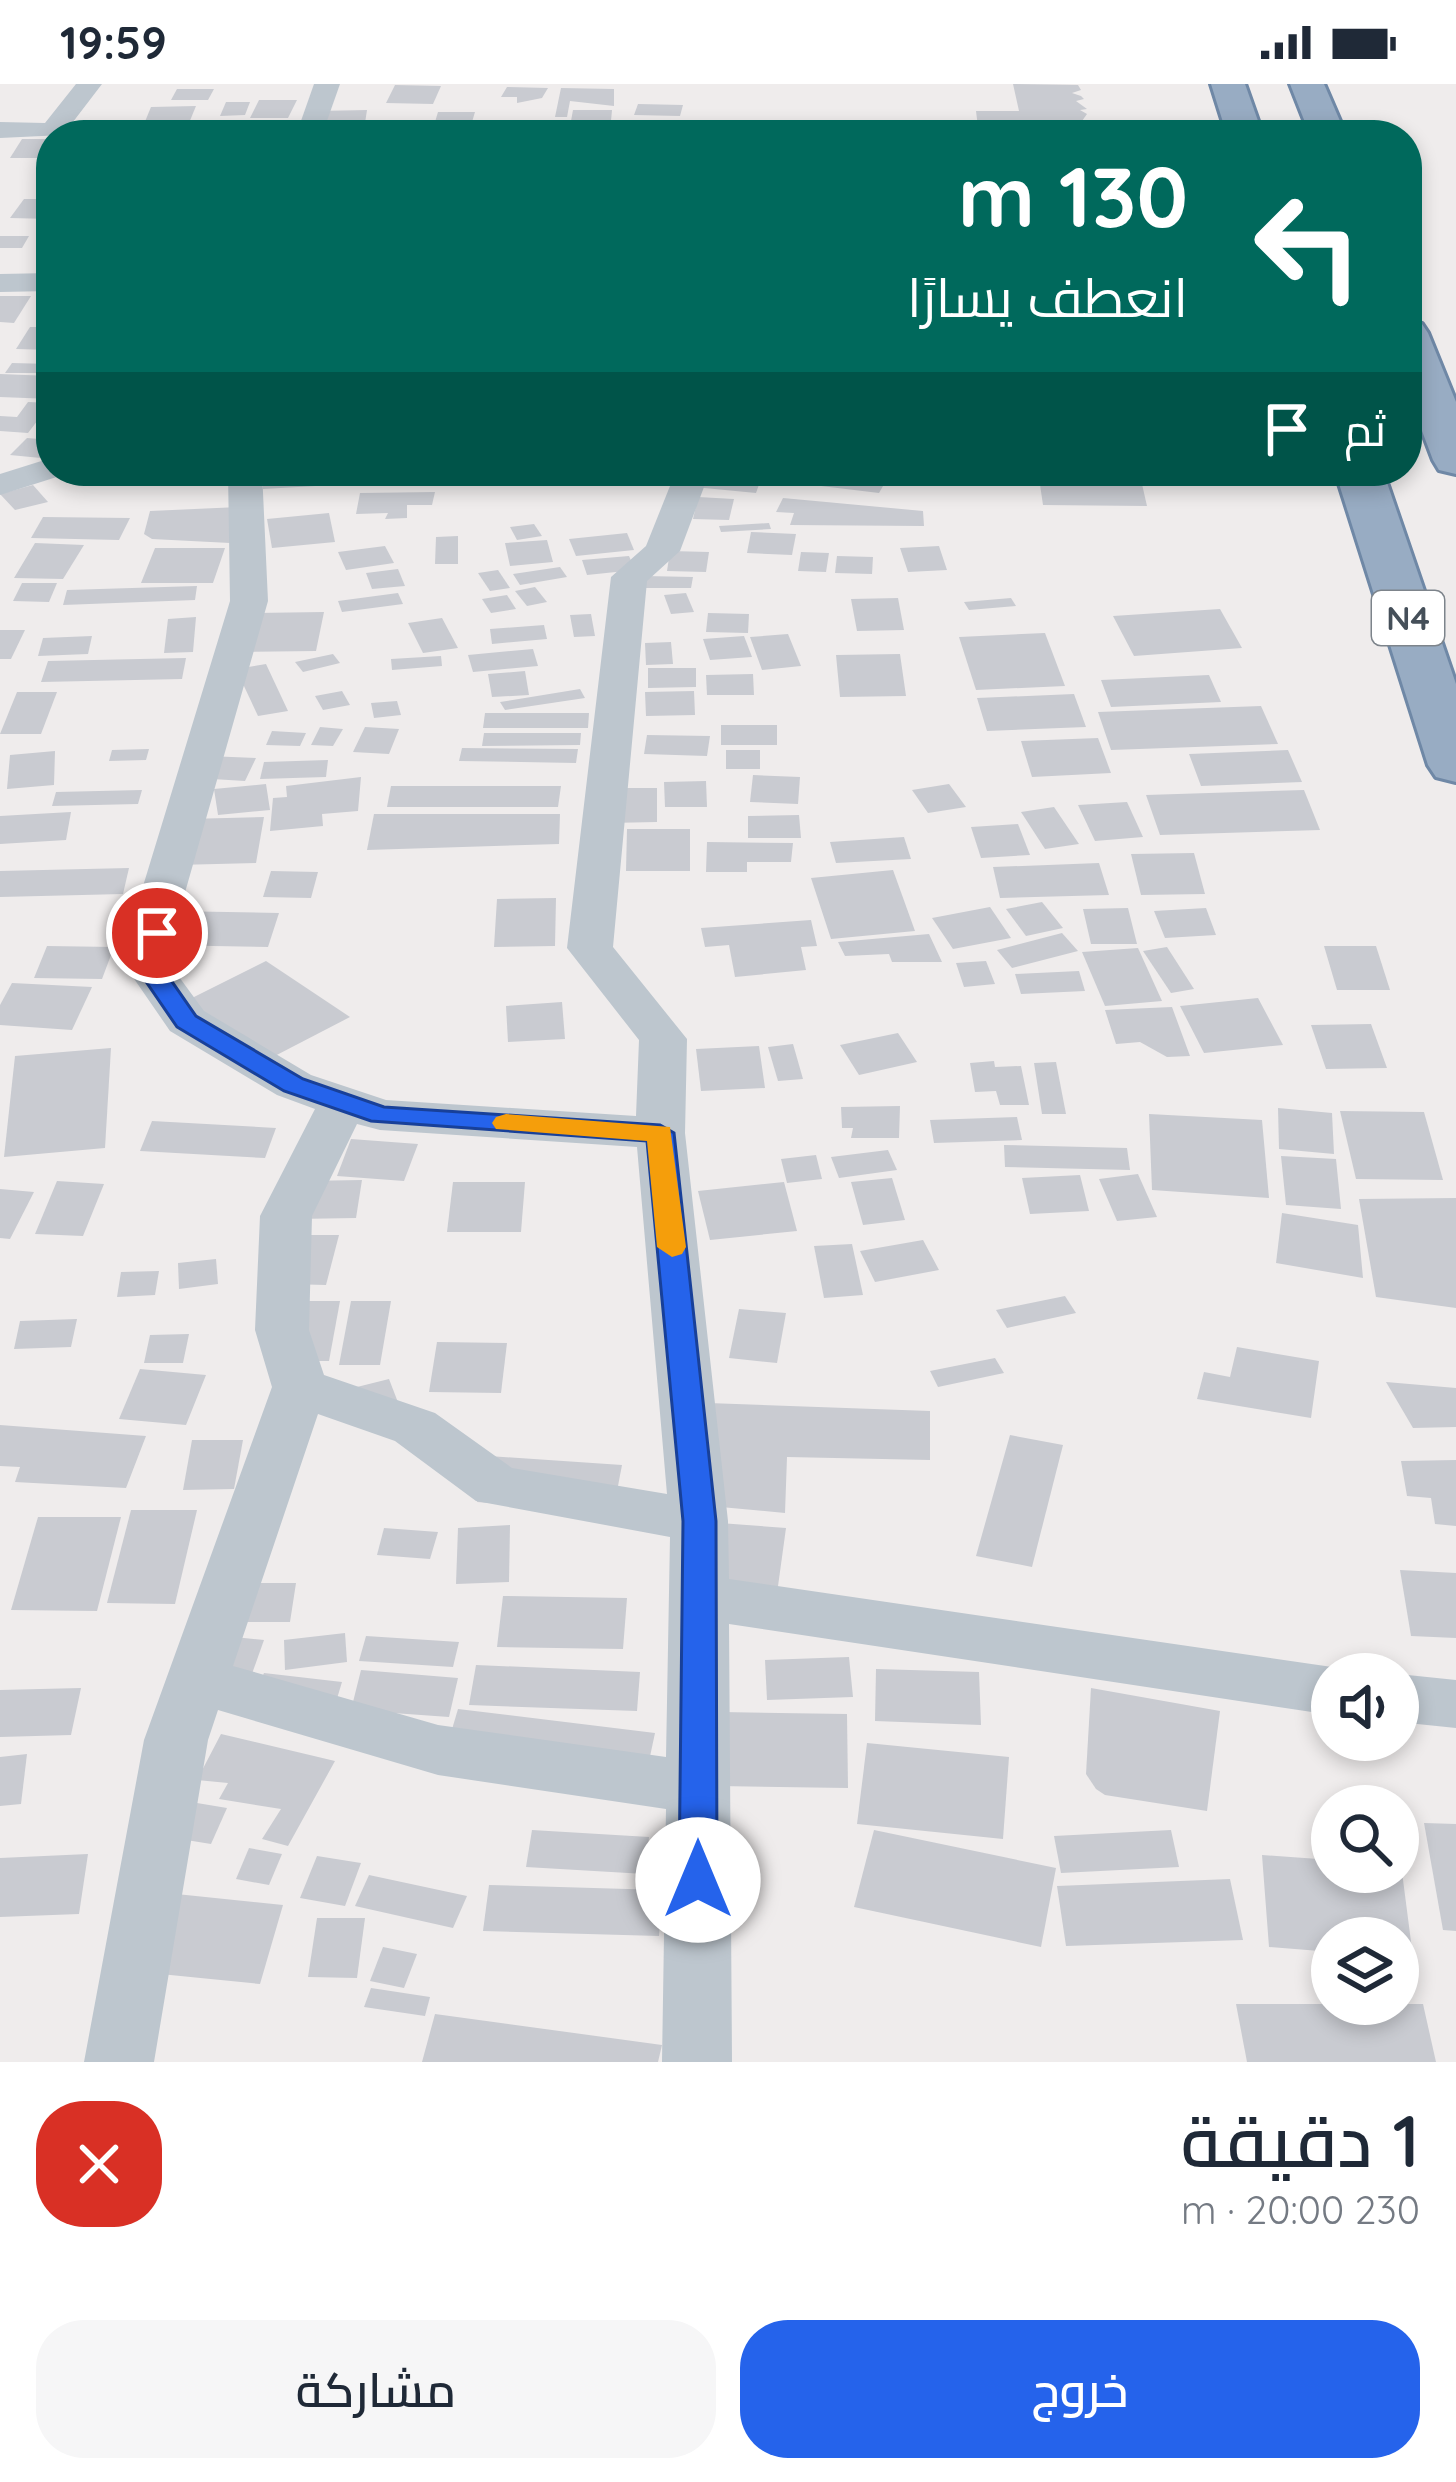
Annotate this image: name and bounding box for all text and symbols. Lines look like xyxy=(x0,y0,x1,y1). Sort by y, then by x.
text: 19:59 xyxy=(60,14,167,70)
text: 130 m xyxy=(958,143,1188,248)
icon: left xyxy=(1230,168,1386,324)
text: انعطف يسارًا xyxy=(907,263,1188,331)
icon: arrive xyxy=(1254,396,1320,462)
text: ثم xyxy=(1344,401,1386,457)
road number: N4 xyxy=(1372,591,1444,645)
pin xyxy=(106,882,208,984)
icon: arrive xyxy=(124,900,190,966)
map controls xyxy=(1311,1653,1419,2025)
button: sound xyxy=(1311,1653,1419,1761)
button: search xyxy=(1311,1785,1419,1893)
position arrow xyxy=(635,1817,761,1943)
button: layers xyxy=(1311,1917,1419,2025)
text: 1 دقيقة xyxy=(1181,2095,1420,2185)
button: close xyxy=(36,2101,162,2227)
text: 230 m · 20:00 xyxy=(1181,2185,1420,2234)
button: مشاركة xyxy=(36,2320,716,2458)
button: خروج xyxy=(740,2320,1420,2458)

